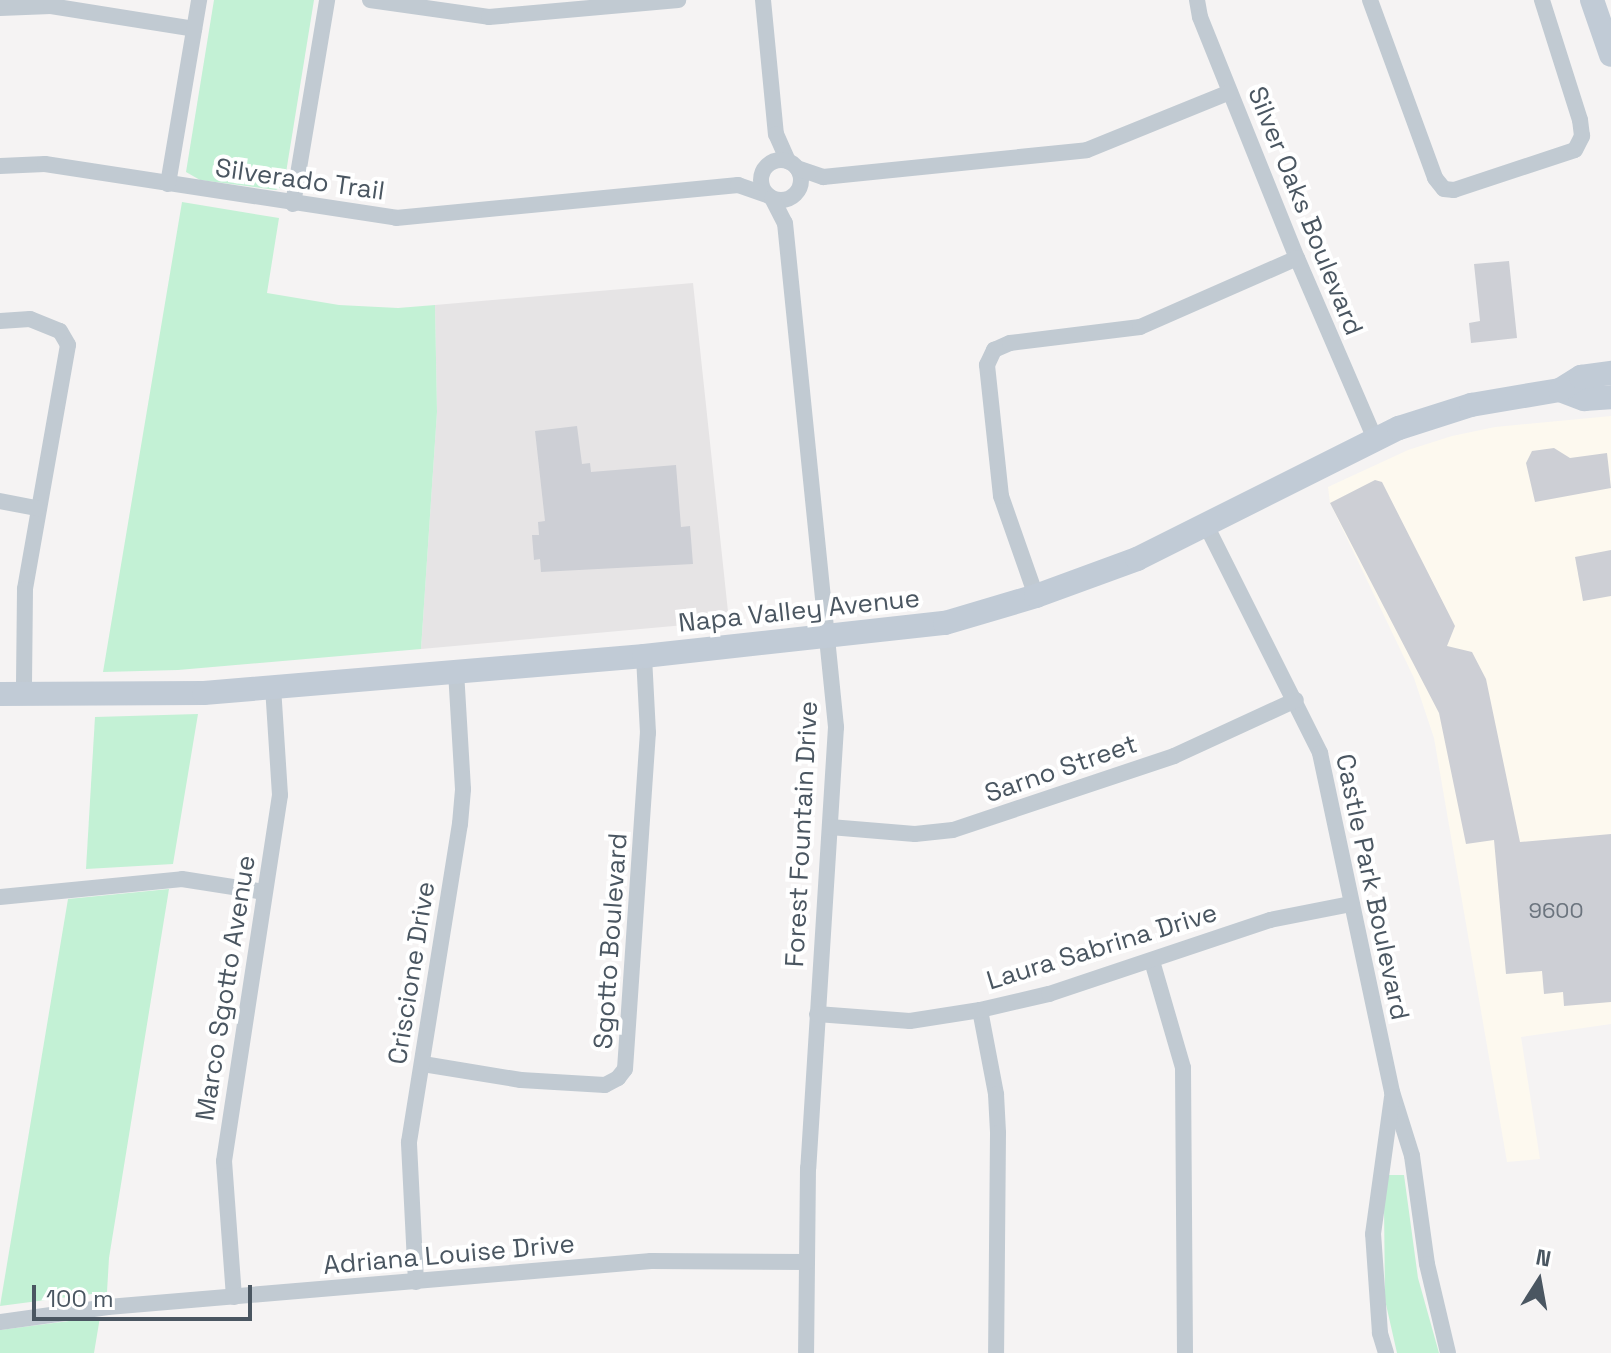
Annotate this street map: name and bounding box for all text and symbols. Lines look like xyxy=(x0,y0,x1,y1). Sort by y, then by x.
street label: Silver Oaks Boulevard xyxy=(1241,82,1369,340)
street label: Silverado Trail xyxy=(213,153,387,207)
street label: Napa Valley Avenue xyxy=(676,583,922,639)
street label: Forest Fountain Drive xyxy=(779,700,825,968)
street label: Sarno Street xyxy=(981,728,1141,810)
street label: Castle Park Boulevard xyxy=(1329,751,1415,1023)
street label: Sgotto Boulevard xyxy=(588,832,634,1050)
street label: Marco Sgotto Avenue xyxy=(190,853,262,1123)
street label: Criscione Drive xyxy=(382,879,442,1067)
street label: Laura Sabrina Drive xyxy=(983,897,1221,997)
house number: 9600 xyxy=(1528,898,1584,924)
street label: Adriana Louise Drive xyxy=(322,1228,576,1282)
north arrow xyxy=(1499,1241,1579,1321)
text: N xyxy=(1534,1242,1553,1273)
scale bar xyxy=(36,1269,256,1319)
text: 100 m xyxy=(46,1283,114,1314)

